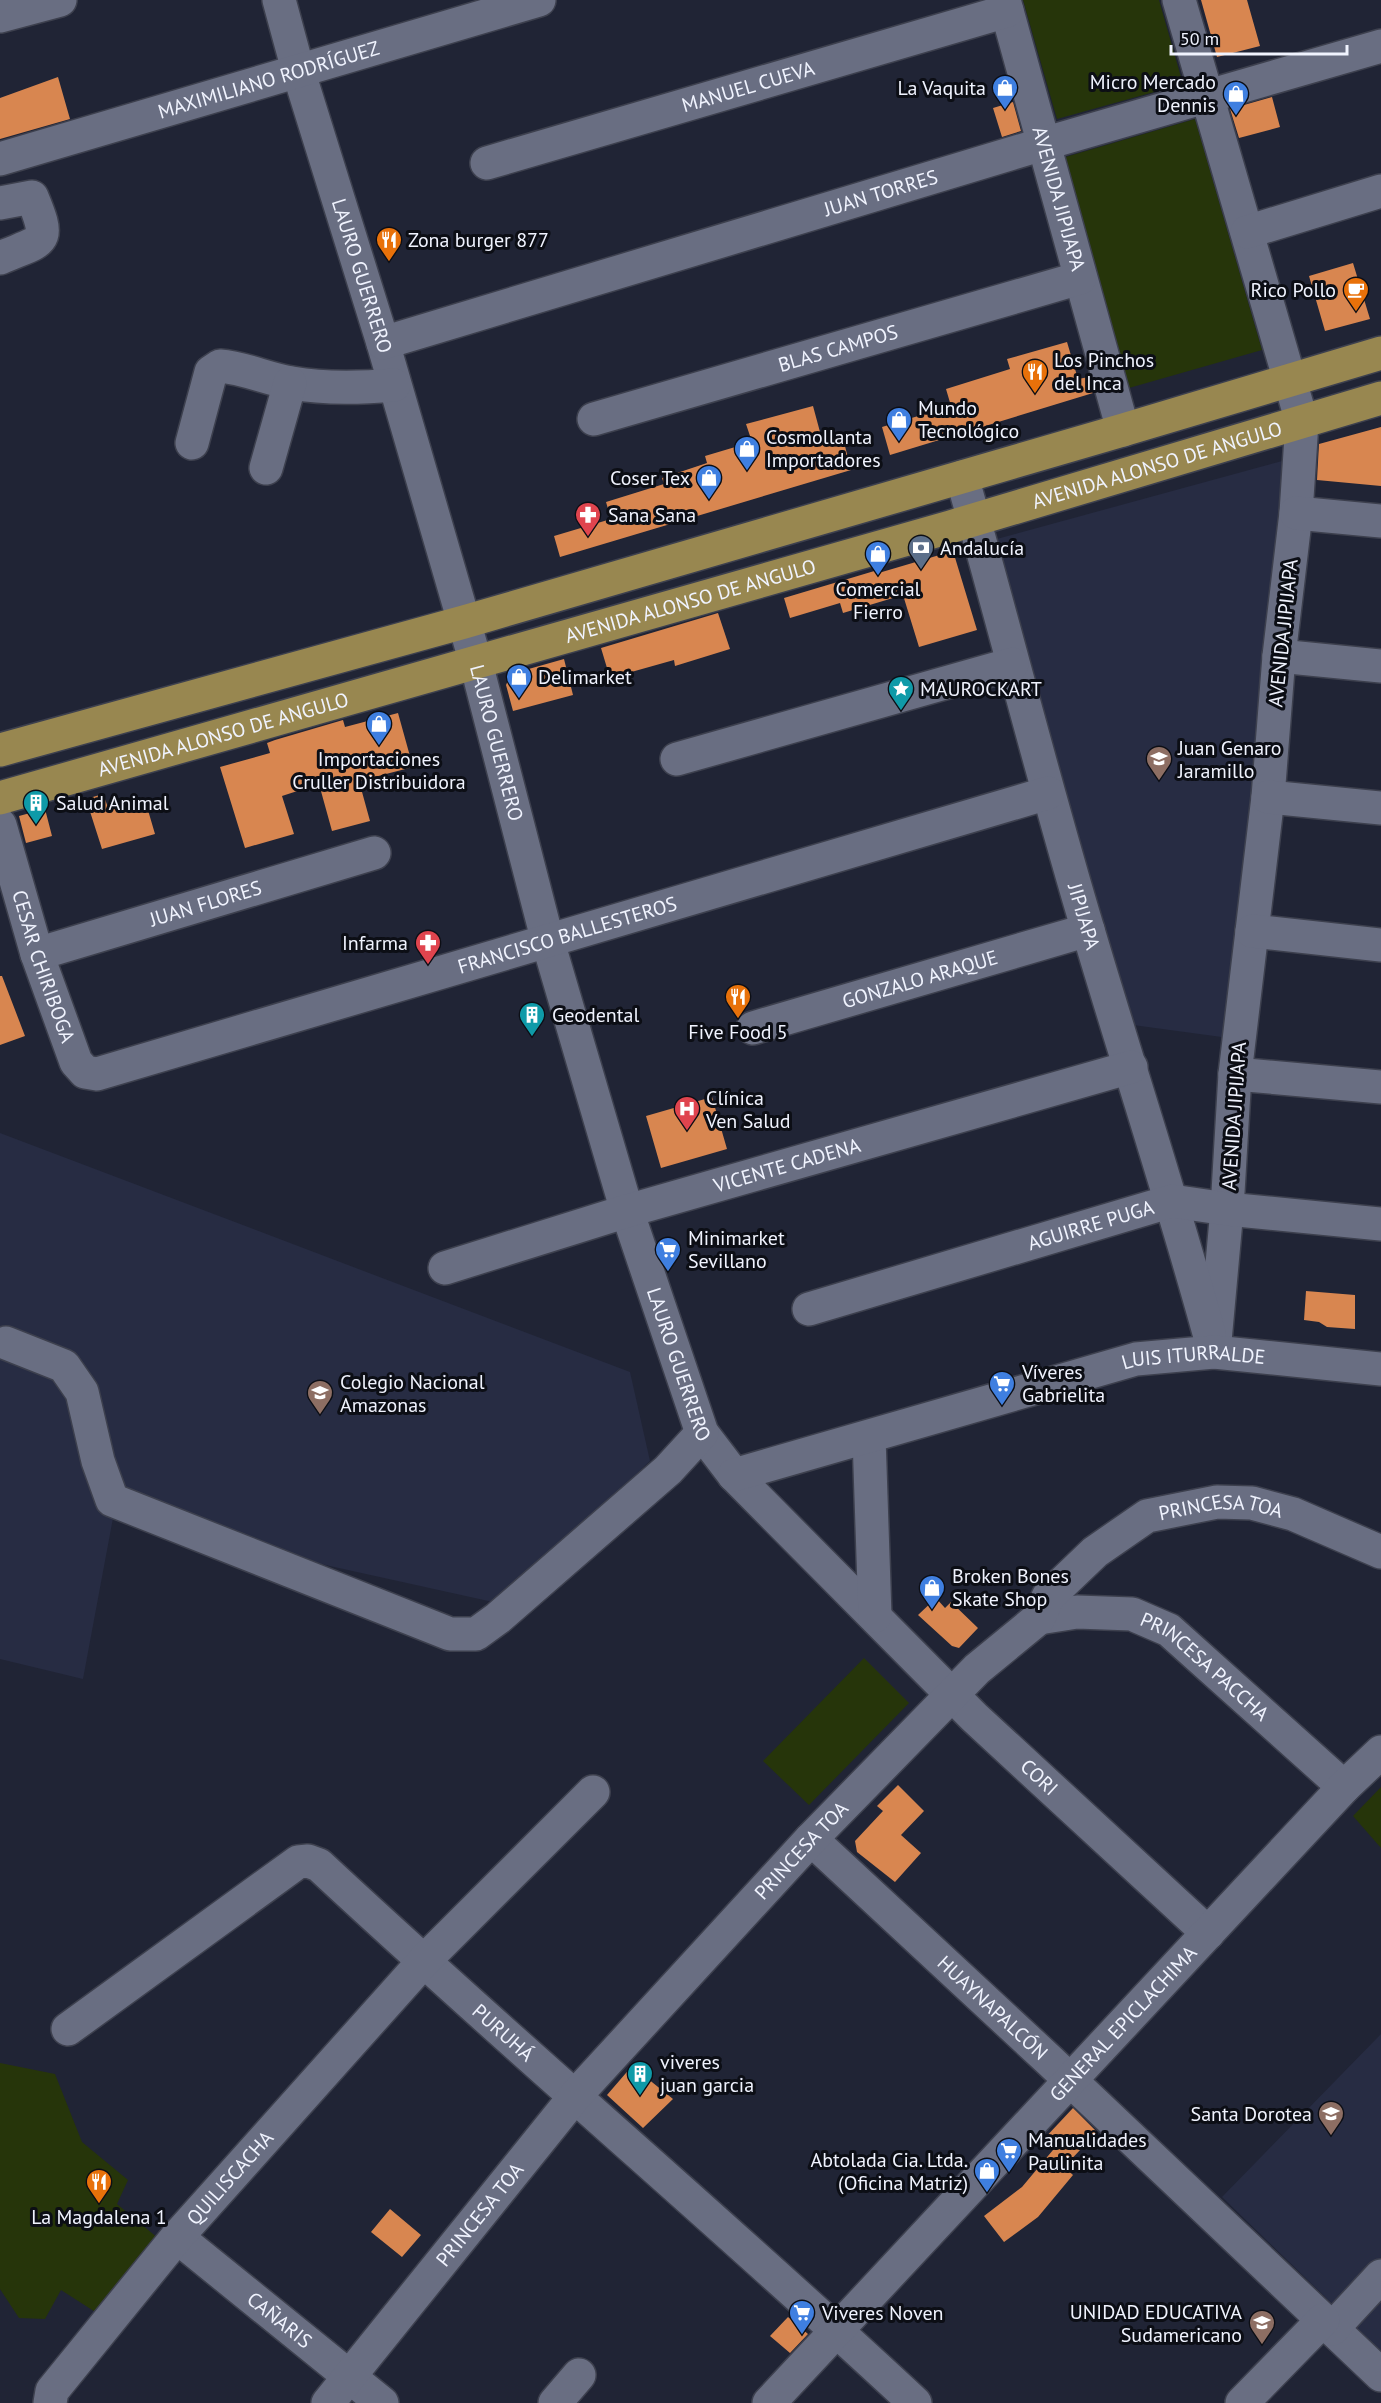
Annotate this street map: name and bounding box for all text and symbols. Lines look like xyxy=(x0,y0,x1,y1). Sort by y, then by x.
scale bar xyxy=(1171,18,1346,56)
text: 50 m xyxy=(1180,27,1219,50)
street label: MAXIMILIANO RODRÍGUEZ xyxy=(155,35,382,125)
street label: MANUEL CUEVA xyxy=(679,55,818,118)
place label: Micro Mercado Dennis xyxy=(1090,69,1216,118)
shop icon: La Vaquita xyxy=(990,73,1020,111)
place label: La Vaquita xyxy=(898,75,986,101)
shop icon: Micro Mercado Dennis xyxy=(1221,79,1251,117)
street label: AVENIDA JIPIJAPA xyxy=(1027,123,1091,274)
street label: JUAN TORRES xyxy=(820,163,941,223)
street label: LAURO GUERRERO xyxy=(326,195,398,356)
restaurant icon: Zona burger 877 xyxy=(374,225,404,263)
place label: Zona burger 877 xyxy=(408,227,549,253)
cafe icon: Rico Pollo xyxy=(1341,275,1371,313)
place label: Rico Pollo xyxy=(1251,277,1336,303)
street label: BLAS CAMPOS xyxy=(775,319,901,378)
place label: Los Pinchos del Inca xyxy=(1054,347,1154,396)
restaurant icon: Los Pinchos del Inca xyxy=(1020,357,1050,395)
place label: Mundo Tecnológico xyxy=(918,395,1019,444)
shop icon: Mundo Tecnológico xyxy=(884,405,914,443)
street label: AVENIDA ALONSO DE ANGULO xyxy=(1029,415,1285,515)
place label: Cosmollanta Importadores xyxy=(766,424,881,473)
shop icon: Cosmollanta Importadores xyxy=(732,434,762,472)
shop icon: Coser Tex xyxy=(694,463,724,501)
place label: Coser Tex xyxy=(610,465,690,491)
pharmacy icon: Sana Sana xyxy=(573,500,603,538)
place label: Sana Sana xyxy=(608,502,696,528)
bank icon: Andalucía xyxy=(906,533,936,571)
place label: Andalucía xyxy=(940,535,1024,561)
shop icon: Comercial Fierro xyxy=(863,539,893,577)
street label: AVENIDA ALONSO DE ANGULO xyxy=(562,553,819,649)
street label: AVENIDA JIPIJAPA xyxy=(1262,557,1304,708)
place label: Comercial Fierro xyxy=(836,576,921,625)
street label: LAURO GUERRERO xyxy=(464,662,529,824)
shop icon: Delimarket xyxy=(504,662,534,700)
place label: Delimarket xyxy=(538,664,632,690)
place icon: MAUROCKART xyxy=(886,674,916,712)
place label: MAUROCKART xyxy=(920,676,1042,702)
street label: AVENIDA ALONSO DE ANGULO xyxy=(95,686,352,782)
shop icon: Importaciones Cruller Distribuidora xyxy=(364,709,394,747)
place label: Juan Genaro Jaramillo xyxy=(1177,735,1282,784)
school or university icon: Juan Genaro Jaramillo xyxy=(1144,744,1174,782)
place label: Importaciones Cruller Distribuidora xyxy=(292,746,466,795)
building icon: Salud Animal xyxy=(21,788,51,826)
place label: Salud Animal xyxy=(56,790,169,816)
street label: JUAN FLORES xyxy=(145,874,265,933)
street label: JIPIJAPA xyxy=(1062,879,1106,953)
street label: CESAR CHIRIBOGA xyxy=(6,887,81,1047)
street label: FRANCISCO BALLESTEROS xyxy=(455,890,680,980)
pharmacy icon: Infarma xyxy=(413,928,443,966)
place label: Infarma xyxy=(342,930,408,956)
street label: GONZALO ARAQUE xyxy=(839,944,1001,1014)
restaurant icon: Five Food 5 xyxy=(723,982,753,1020)
building icon: Geodental xyxy=(517,1000,547,1038)
place label: Geodental xyxy=(552,1002,639,1028)
place label: Five Food 5 xyxy=(688,1019,788,1045)
street label: AVENIDA JIPIJAPA xyxy=(1216,1041,1252,1191)
place label: Clínica Ven Salud xyxy=(705,1085,791,1134)
hospital icon: Clínica Ven Salud xyxy=(672,1094,702,1132)
street label: VICENTE CADENA xyxy=(709,1132,864,1199)
street label: AGUIRRE PUGA xyxy=(1025,1194,1157,1256)
place label: Minimarket Sevillano xyxy=(688,1225,785,1274)
supermarket icon: Minimarket Sevillano xyxy=(653,1235,683,1273)
street label: LAURO GUERRERO xyxy=(641,1284,717,1447)
street label: LUIS ITURRALDE xyxy=(1118,1338,1267,1376)
place label: Víveres Gabrielita xyxy=(1021,1359,1105,1408)
place label: Colegio Nacional Amazonas xyxy=(340,1369,485,1418)
supermarket icon: Víveres Gabrielita xyxy=(987,1369,1017,1407)
school or university icon: Colegio Nacional Amazonas xyxy=(305,1378,335,1416)
street label: PRINCESA TOA xyxy=(1156,1488,1286,1526)
place label: Broken Bones Skate Shop xyxy=(952,1563,1069,1612)
shop icon: Broken Bones Skate Shop xyxy=(917,1573,947,1611)
street label: PRINCESA PACCHA xyxy=(1136,1606,1275,1727)
street label: CORI xyxy=(1015,1753,1064,1801)
street label: PRINCESA TOA xyxy=(749,1795,854,1905)
street label: GENERAL EPICLACHIMA xyxy=(1044,1940,1203,2107)
street label: HUAYNAPALCÓN xyxy=(932,1950,1054,2066)
street label: PURUHÁ xyxy=(467,1998,540,2067)
place label: viveres juan garcia xyxy=(660,2049,754,2098)
building icon: viveres juan garcia xyxy=(625,2059,655,2097)
school or university icon: Santa Dorotea xyxy=(1316,2099,1346,2137)
place label: Santa Dorotea xyxy=(1191,2101,1312,2127)
street label: QUILISCACHA xyxy=(181,2125,279,2230)
place label: Manualidades Paulinita xyxy=(1028,2127,1147,2176)
supermarket icon: Manualidades Paulinita xyxy=(994,2136,1024,2174)
place label: Abtolada Cia. Ltda. (Oficina Matriz) xyxy=(811,2147,968,2196)
shop icon: Abtolada Cia. Ltda. (Oficina Matriz) xyxy=(972,2156,1002,2194)
street label: PRINCESA TOA xyxy=(430,2157,530,2272)
restaurant icon: La Magdalena 1 xyxy=(84,2167,114,2205)
place label: La Magdalena 1 xyxy=(31,2204,167,2230)
street label: CAÑARIS xyxy=(242,2286,317,2354)
supermarket icon: Viveres Noven xyxy=(787,2298,817,2336)
place label: UNIDAD EDUCATIVA Sudamericano xyxy=(1070,2299,1242,2348)
place label: Viveres Noven xyxy=(821,2300,943,2326)
school or university icon: UNIDAD EDUCATIVA Sudamericano xyxy=(1247,2308,1277,2346)

